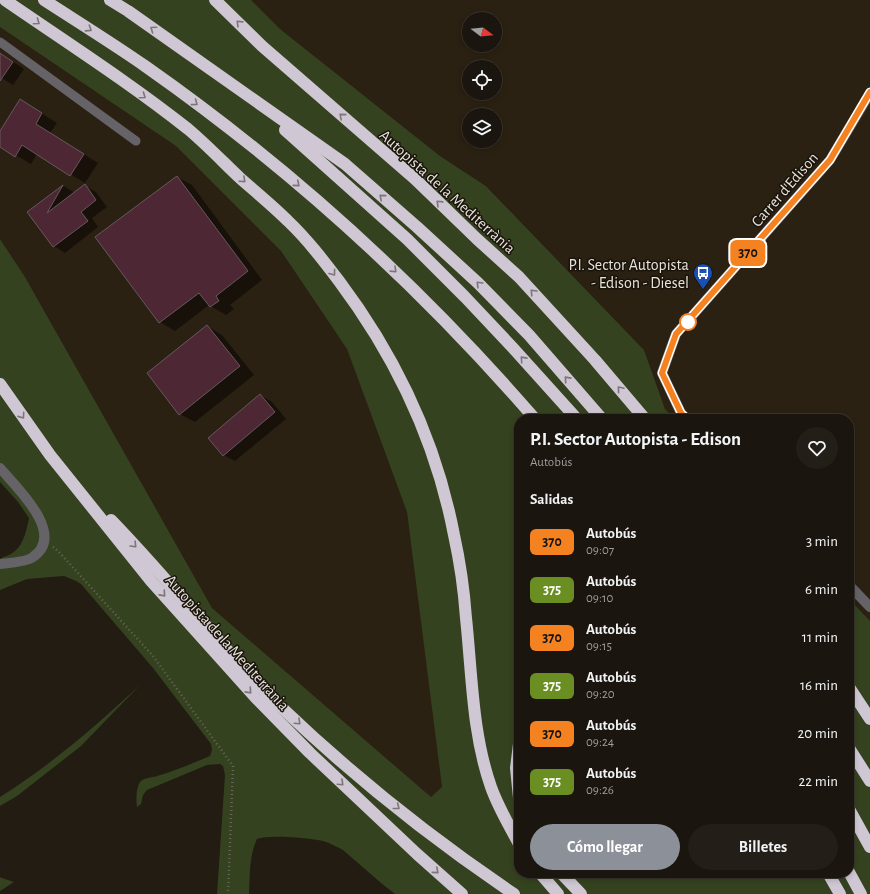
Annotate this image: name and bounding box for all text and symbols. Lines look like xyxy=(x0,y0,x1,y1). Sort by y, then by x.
north arrow xyxy=(462,12,502,52)
map controls xyxy=(462,12,502,148)
one-way arrow xyxy=(32,17,39,24)
one-way arrow xyxy=(236,21,243,28)
one-way arrow xyxy=(85,24,92,31)
one-way arrow xyxy=(151,27,158,34)
button: locate xyxy=(462,60,502,100)
one-way arrow xyxy=(139,91,146,98)
one-way arrow xyxy=(191,98,198,105)
button: layers xyxy=(462,108,502,148)
one-way arrow xyxy=(339,114,347,121)
street label: Autopista de la Mediterrània xyxy=(376,127,518,257)
street label: Carrer d'Edison xyxy=(748,149,821,230)
one-way arrow xyxy=(238,175,245,182)
one-way arrow xyxy=(293,179,300,186)
one-way arrow xyxy=(380,194,387,201)
one-way arrow xyxy=(436,200,444,208)
line badge: 370 xyxy=(725,240,771,266)
text: 370 xyxy=(738,246,758,260)
place label: P.I. Sector Autopista - Edison - Diesel xyxy=(568,257,689,291)
bus stop icon: P.I. Sector Autopista - Edison - Diesel xyxy=(692,262,714,290)
one-way arrow xyxy=(389,266,397,273)
one-way arrow xyxy=(328,269,335,276)
one-way arrow xyxy=(476,281,484,289)
one-way arrow xyxy=(531,290,538,297)
unlabelled marker xyxy=(679,313,697,331)
one-way arrow xyxy=(520,356,527,363)
one-way arrow xyxy=(565,376,572,384)
one-way arrow xyxy=(618,386,625,394)
one-way arrow xyxy=(17,412,24,419)
button: heart xyxy=(796,427,838,469)
text: P.I. Sector Autopista - Edison xyxy=(530,430,741,449)
text: Autobús xyxy=(530,456,572,469)
text: Salidas xyxy=(530,492,573,507)
text: Autobús xyxy=(586,526,636,541)
text: 3 min xyxy=(806,534,838,549)
text: 370 xyxy=(542,535,562,549)
one-way arrow xyxy=(129,540,136,547)
text: 09:07 xyxy=(586,544,614,557)
street label: Autopista de la Mediterrània xyxy=(162,572,292,714)
text: Autobús xyxy=(586,574,636,589)
text: 6 min xyxy=(805,582,838,597)
text: 375 xyxy=(543,583,561,597)
one-way arrow xyxy=(158,589,165,597)
text: 09:10 xyxy=(586,592,613,605)
text: Autobús xyxy=(586,622,636,637)
text: 11 min xyxy=(802,630,838,645)
text: 370 xyxy=(542,631,562,645)
text: 09:15 xyxy=(586,640,612,653)
text: Autobús xyxy=(586,670,636,685)
text: 16 min xyxy=(800,678,838,693)
text: 375 xyxy=(543,679,561,693)
one-way arrow xyxy=(245,686,252,694)
text: 09:20 xyxy=(586,688,615,701)
one-way arrow xyxy=(293,718,301,725)
text: Autobús xyxy=(586,718,636,733)
text: 20 min xyxy=(797,726,838,741)
text: 370 xyxy=(542,727,562,741)
text: 09:24 xyxy=(586,736,614,749)
text: Autobús xyxy=(586,766,636,781)
text: 22 min xyxy=(799,774,838,789)
text: 375 xyxy=(543,775,561,789)
one-way arrow xyxy=(336,778,344,786)
text: 09:26 xyxy=(586,784,614,797)
one-way arrow xyxy=(392,803,399,810)
button: Cómo llegar xyxy=(530,824,680,870)
button: Billetes xyxy=(688,824,838,870)
one-way arrow xyxy=(432,867,439,874)

